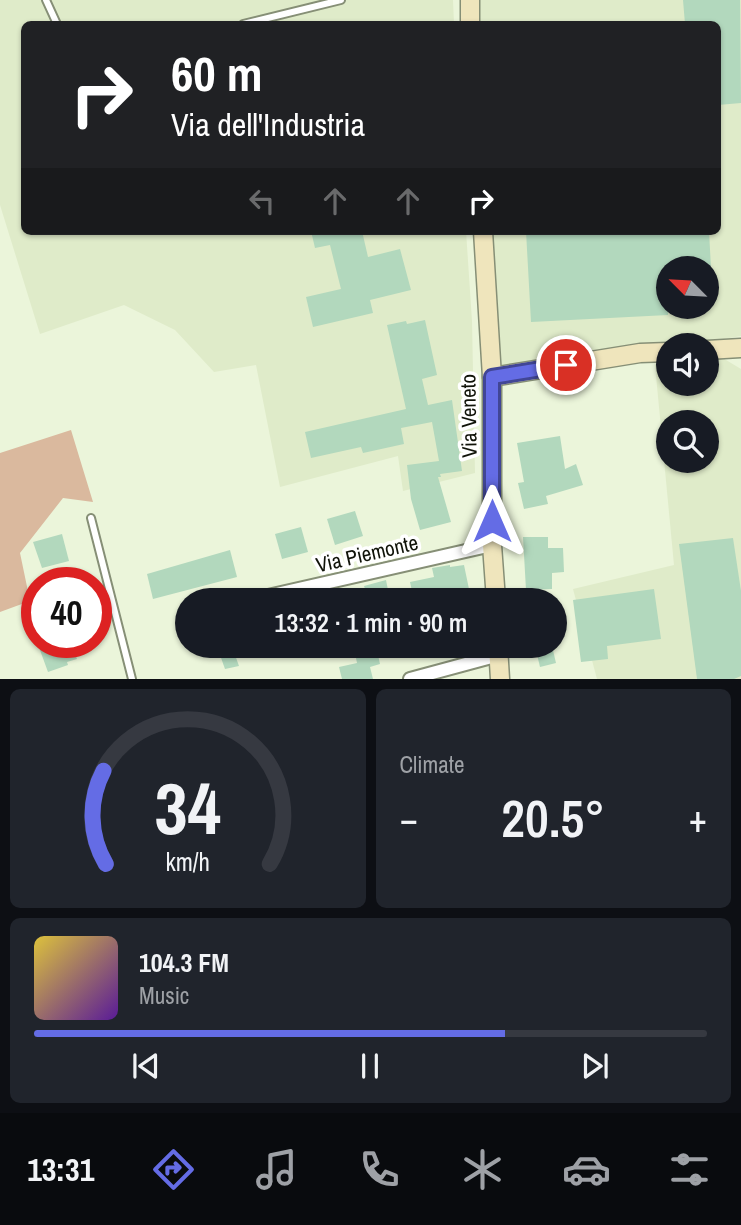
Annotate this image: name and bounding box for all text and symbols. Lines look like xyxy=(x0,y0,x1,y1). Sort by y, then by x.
text: 60 m xyxy=(171,40,263,106)
icon: right xyxy=(56,49,147,140)
text: Via dell'Industria xyxy=(171,103,365,146)
icon: left xyxy=(243,182,281,220)
icon: ahead xyxy=(316,182,354,220)
icon: ahead xyxy=(389,182,427,220)
icon: right xyxy=(462,182,500,220)
north arrow xyxy=(656,256,719,318)
map controls xyxy=(656,256,719,473)
button: sound xyxy=(656,333,719,396)
pin xyxy=(536,335,596,395)
icon: arrive xyxy=(547,346,585,384)
street label: Via Veneto xyxy=(453,374,484,458)
button: search xyxy=(656,410,719,473)
position arrow xyxy=(455,484,529,558)
street label: Via Piemonte xyxy=(313,528,421,579)
speed limit sign: 40 xyxy=(21,567,112,658)
text: 13:32 · 1 min · 90 m xyxy=(275,605,467,640)
text: Climate xyxy=(400,749,464,780)
text: 34 xyxy=(155,760,221,858)
text: 20.5° xyxy=(501,783,605,853)
text: − xyxy=(400,793,418,844)
text: + xyxy=(689,793,707,844)
text: km/h xyxy=(166,845,210,879)
text: 104.3 FM xyxy=(139,945,229,980)
text: Music xyxy=(139,980,189,1011)
icon: previous xyxy=(127,1047,165,1085)
icon: pause xyxy=(351,1047,389,1085)
icon: next xyxy=(576,1047,614,1085)
icon: directions xyxy=(149,1145,198,1194)
icon: music xyxy=(252,1145,301,1194)
icon: phone xyxy=(355,1145,404,1194)
icon: climate xyxy=(458,1145,507,1194)
icon: car xyxy=(562,1145,611,1194)
icon: filters xyxy=(665,1145,714,1194)
text: 13:31 xyxy=(27,1148,94,1191)

